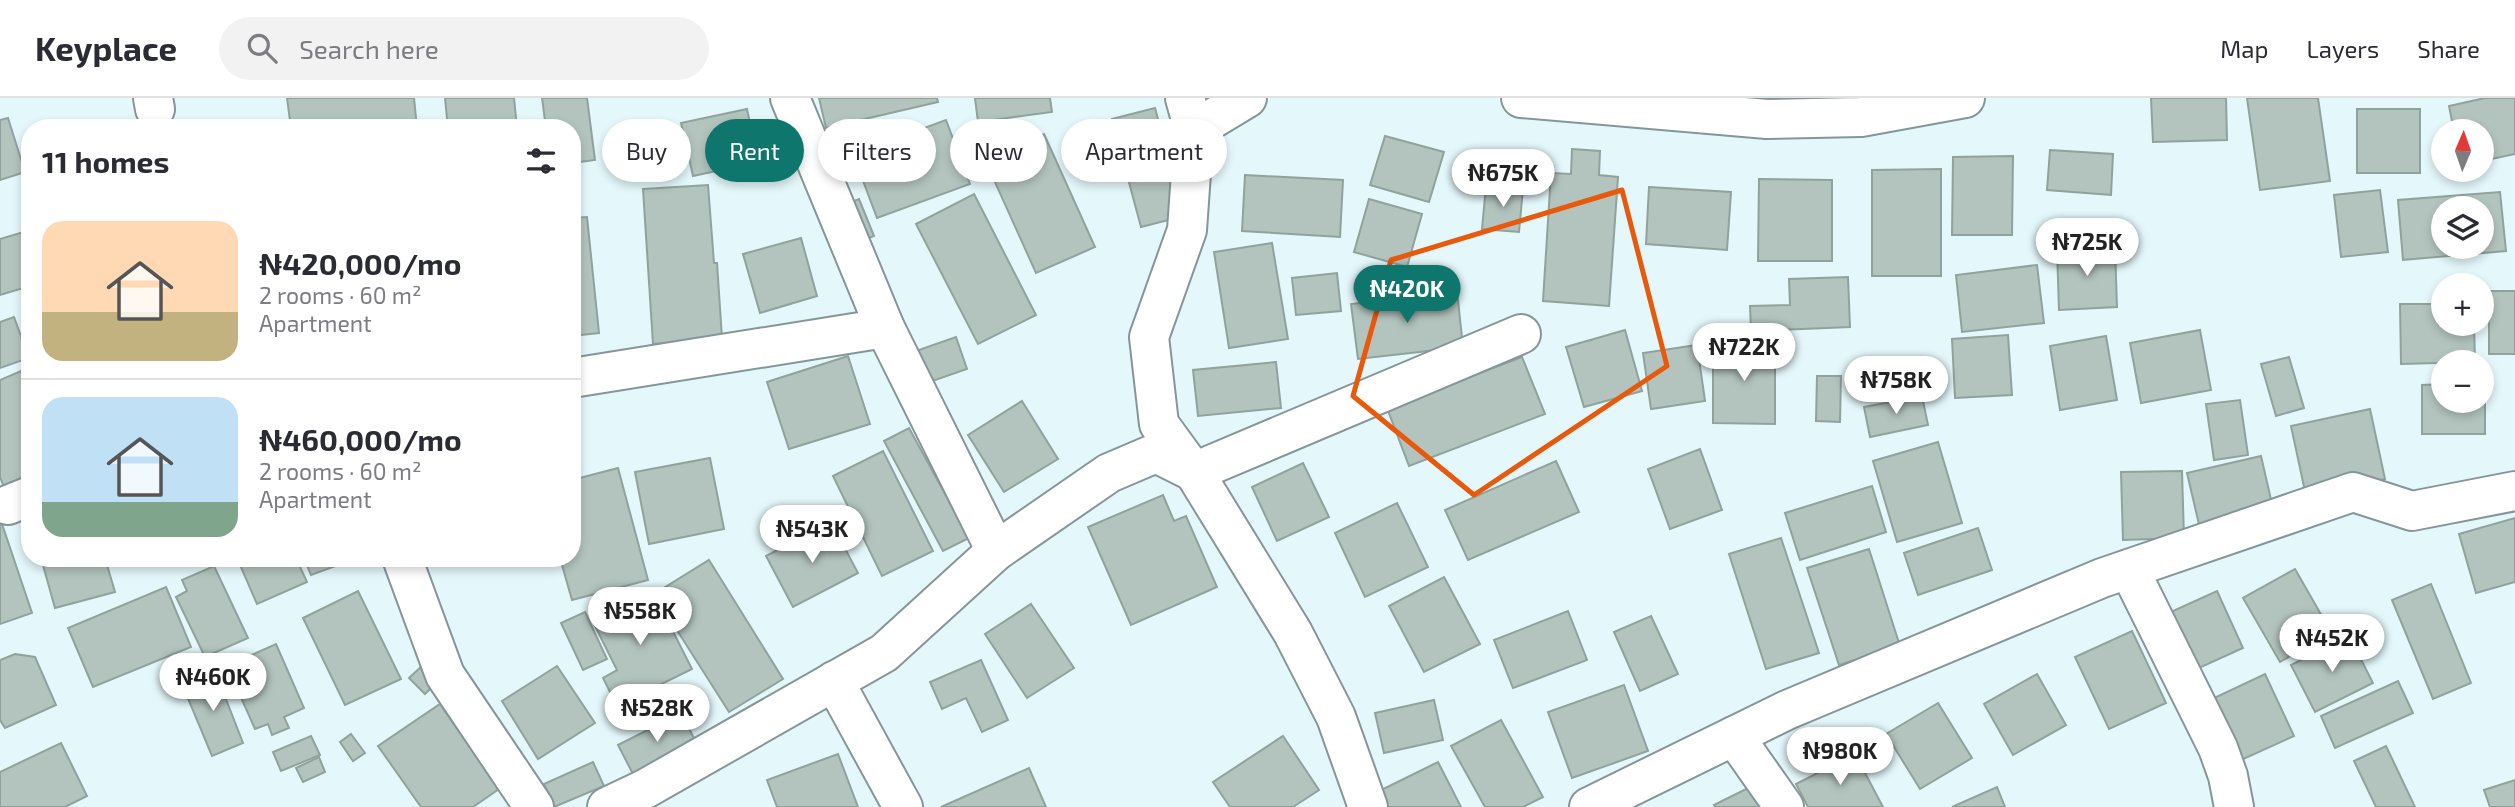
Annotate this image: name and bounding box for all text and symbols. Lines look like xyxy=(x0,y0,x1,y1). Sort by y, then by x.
search box xyxy=(219,17,709,80)
text: Keyplace xyxy=(35,28,177,68)
icon: search xyxy=(243,29,281,67)
text: Search here xyxy=(299,33,439,64)
text: Map xyxy=(2220,34,2268,63)
text: Layers xyxy=(2306,34,2379,63)
text: Share xyxy=(2417,34,2480,63)
chip: Buy xyxy=(602,119,691,182)
chip: Rent xyxy=(705,119,804,182)
chip: Filters xyxy=(818,119,936,182)
chip: New xyxy=(950,119,1047,182)
chip: Apartment xyxy=(1061,119,1227,182)
north arrow xyxy=(2431,119,2494,182)
map controls xyxy=(2431,119,2494,413)
icon: filters xyxy=(522,142,560,180)
text: 11 homes xyxy=(42,143,169,179)
pin: ₦675K xyxy=(1454,150,1552,209)
text: ₦675K xyxy=(1468,158,1538,186)
button: layers xyxy=(2431,196,2494,259)
pin: ₦725K xyxy=(2038,218,2136,278)
text: ₦725K xyxy=(2052,227,2122,255)
text: ₦420,000/mo xyxy=(259,245,461,281)
icon: home xyxy=(98,249,182,333)
pin: ₦420K xyxy=(1358,266,1456,325)
button: + xyxy=(2431,273,2494,336)
text: ₦420K xyxy=(1370,274,1444,302)
text: 2 rooms · 60 m² xyxy=(259,281,421,309)
text: Apartment xyxy=(259,309,372,337)
pin: ₦722K xyxy=(1695,324,1793,383)
text: ₦722K xyxy=(1708,332,1780,360)
button: − xyxy=(2431,350,2494,413)
pin: ₦758K xyxy=(1847,356,1945,416)
text: ₦758K xyxy=(1860,365,1932,393)
text: ₦460,000/mo xyxy=(259,421,462,457)
icon: home xyxy=(98,425,182,509)
text: 2 rooms · 60 m² xyxy=(259,457,421,485)
text: Apartment xyxy=(259,485,372,513)
pin: ₦543K xyxy=(763,505,861,565)
text: ₦543K xyxy=(776,514,848,542)
pin: ₦558K xyxy=(591,588,689,647)
text: ₦558K xyxy=(604,596,676,624)
pin: ₦452K xyxy=(2283,614,2381,674)
text: ₦452K xyxy=(2295,623,2369,651)
pin: ₦460K xyxy=(164,654,262,713)
text: ₦460K xyxy=(175,662,251,690)
pin: ₦528K xyxy=(608,684,706,744)
text: ₦528K xyxy=(621,693,693,721)
pin: ₦980K xyxy=(1791,728,1889,787)
text: ₦980K xyxy=(1803,736,1877,764)

